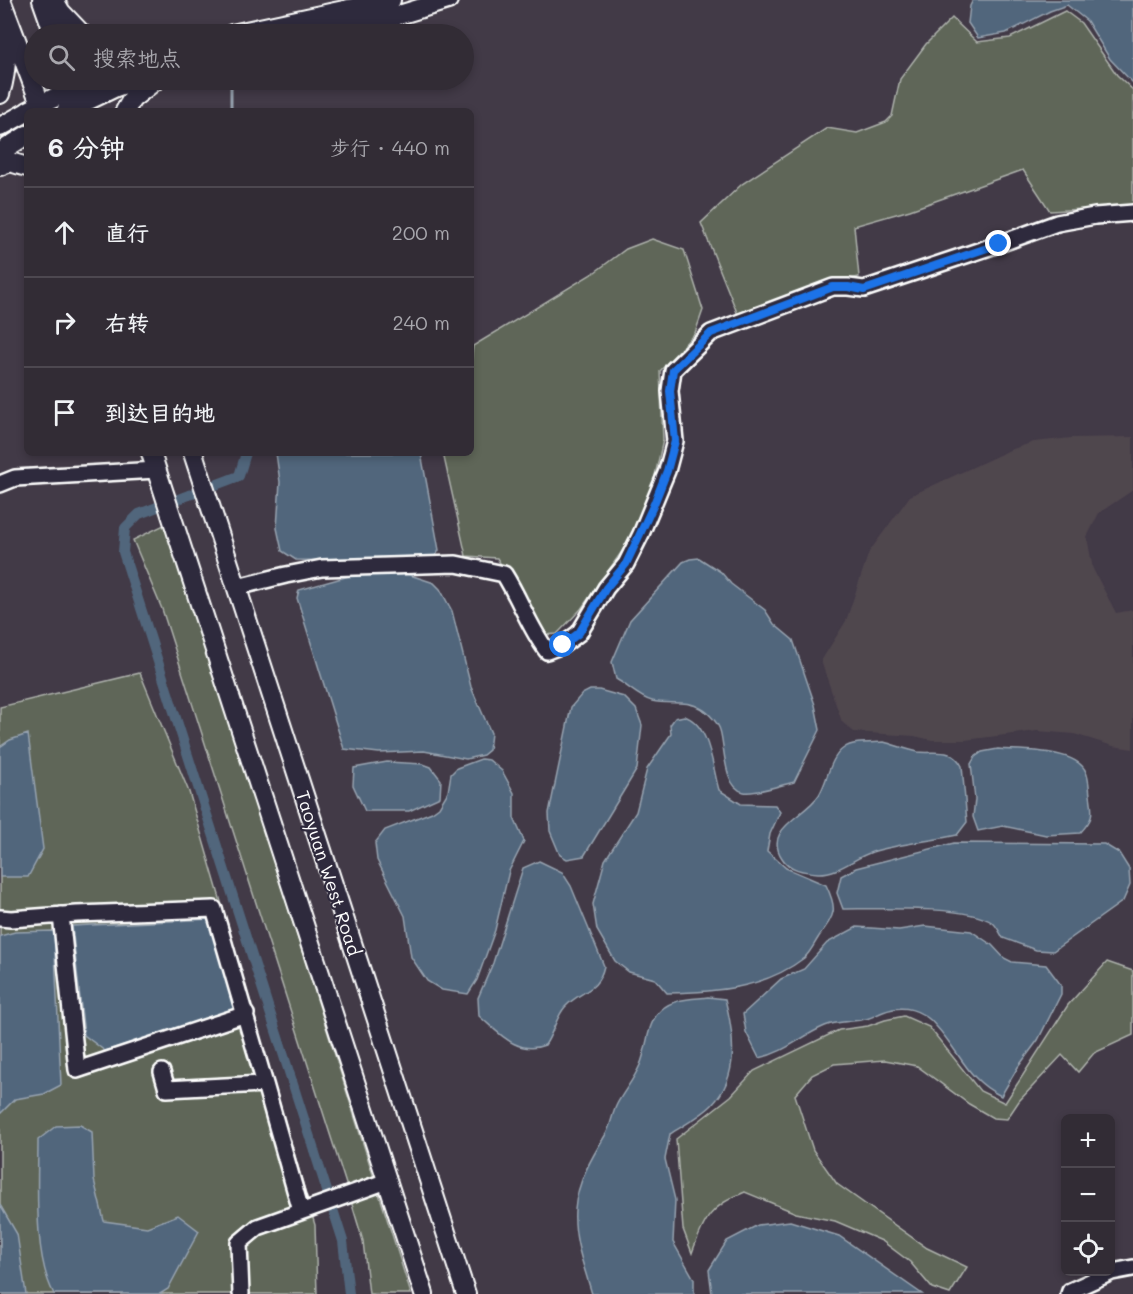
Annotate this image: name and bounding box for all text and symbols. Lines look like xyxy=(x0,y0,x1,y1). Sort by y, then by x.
search box xyxy=(24,24,474,90)
icon: search xyxy=(45,41,78,74)
text: 搜索地点 xyxy=(93,43,181,72)
text: 6 分钟 xyxy=(48,130,125,164)
text: 步行 · 440 m xyxy=(330,134,450,160)
icon: ahead xyxy=(48,216,81,249)
text: 直行 xyxy=(105,218,149,247)
text: 200 m xyxy=(392,219,450,245)
route end xyxy=(985,230,1011,256)
icon: right xyxy=(48,306,81,339)
text: 右转 xyxy=(105,308,149,337)
text: 240 m xyxy=(392,309,450,335)
icon: arrive xyxy=(48,396,81,429)
text: 到达目的地 xyxy=(105,398,215,427)
route start xyxy=(549,631,575,657)
street label: Taoyuan West Road xyxy=(291,787,367,959)
map controls xyxy=(1061,1114,1115,1276)
button: + xyxy=(1061,1114,1115,1168)
button: − xyxy=(1061,1168,1115,1222)
button: locate xyxy=(1061,1222,1115,1276)

